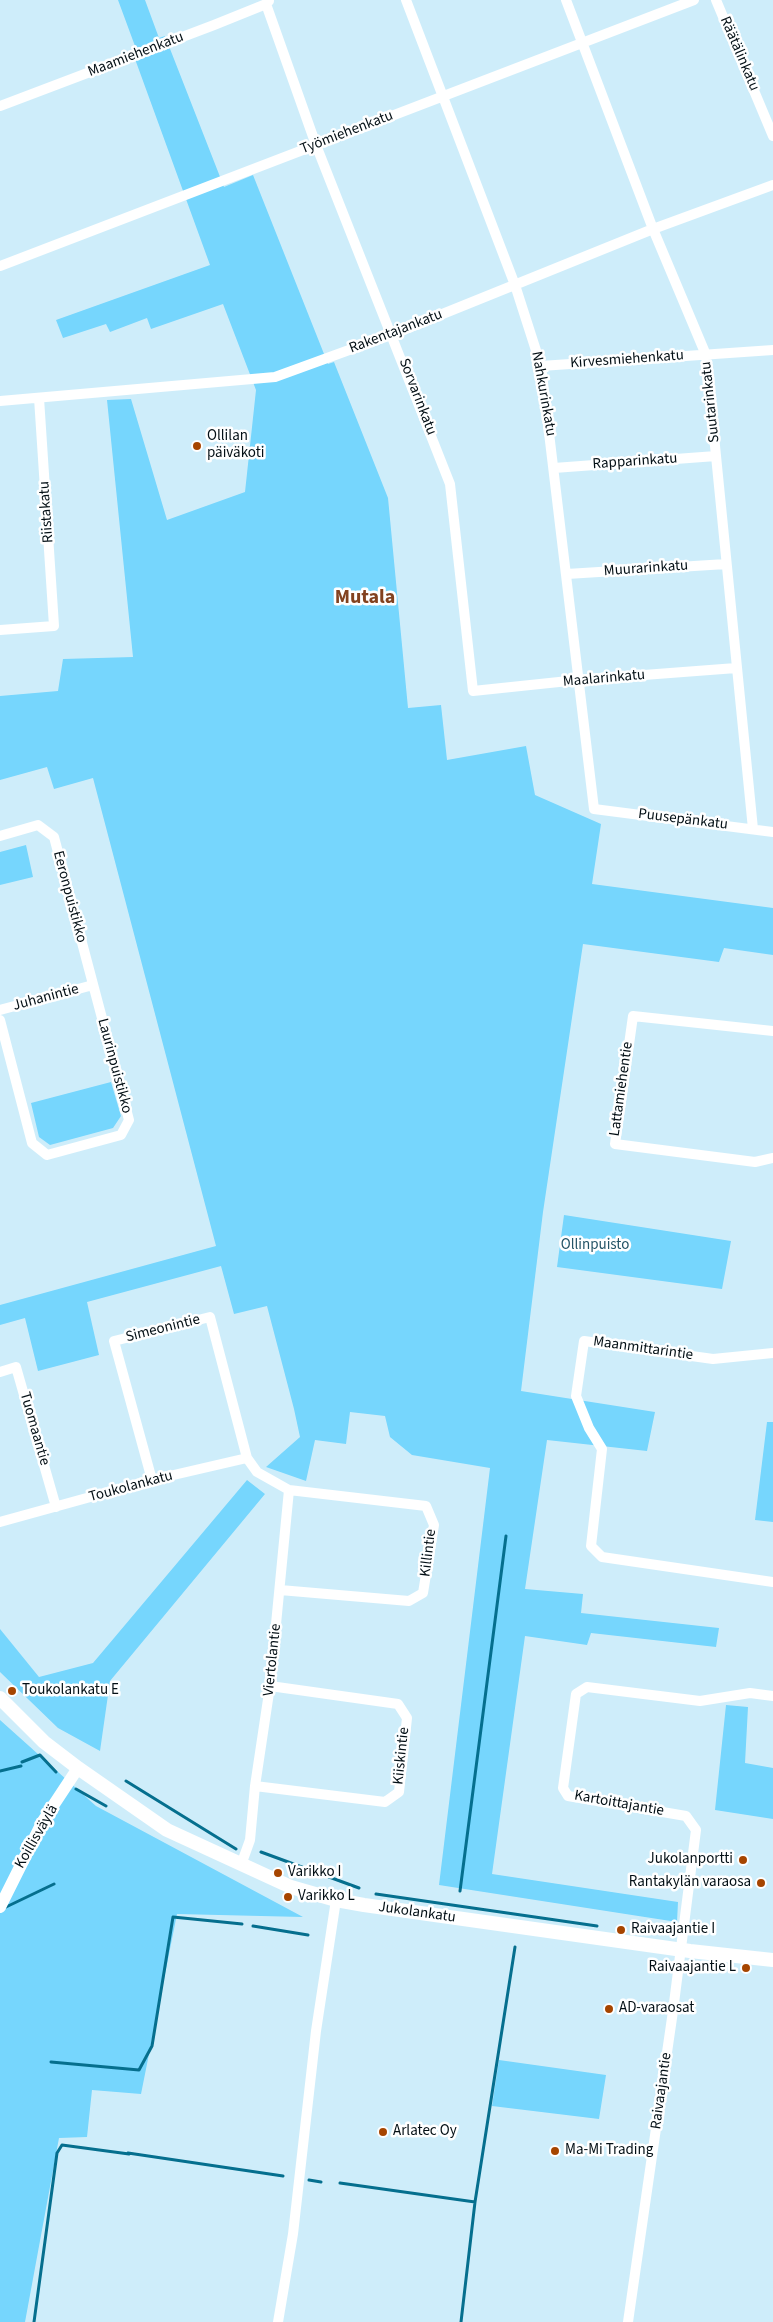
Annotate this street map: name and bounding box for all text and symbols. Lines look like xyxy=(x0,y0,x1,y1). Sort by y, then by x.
street label: Räätälinkatu xyxy=(715,14,763,94)
street label: Maamiehenkatu xyxy=(86,28,186,82)
street label: Työmiehenkatu xyxy=(298,107,396,159)
street label: Rakentajankatu xyxy=(347,306,445,358)
street label: Kirvesmiehenkatu xyxy=(570,347,684,373)
street label: Nahkurinkatu xyxy=(527,350,559,438)
street label: Sorvarinkatu xyxy=(394,356,440,438)
street label: Suutarinkatu xyxy=(698,360,724,444)
place label: Ollilan päiväkoti xyxy=(207,428,264,463)
marker: Ollilan päiväkoti xyxy=(191,440,203,452)
street label: Rapparinkatu xyxy=(592,450,678,474)
street label: Riistakatu xyxy=(36,480,58,544)
street label: Muurarinkatu xyxy=(603,557,689,581)
district label: Mutala xyxy=(335,587,395,611)
street label: Maalarinkatu xyxy=(562,666,646,692)
street label: Puusepänkatu xyxy=(637,806,729,834)
street label: Eeronpuistikko xyxy=(48,849,90,945)
street label: Juhanintie xyxy=(11,981,81,1015)
street label: Laurinpuistikko xyxy=(93,1016,135,1116)
street label: Lattamiehentie xyxy=(606,1041,638,1137)
park label: Ollinpuisto xyxy=(561,1237,629,1255)
street label: Simeonintie xyxy=(124,1311,202,1347)
street label: Maanmittarintie xyxy=(592,1333,694,1365)
street label: Tuomaantie xyxy=(15,1390,53,1468)
street label: Toukolankatu xyxy=(87,1467,175,1507)
street label: Killintie xyxy=(417,1528,441,1578)
street label: Viertolantie xyxy=(260,1623,286,1697)
place label: Toukolankatu E xyxy=(22,1682,119,1700)
marker: Toukolankatu E xyxy=(6,1685,18,1697)
street label: Kiiskintie xyxy=(390,1726,414,1786)
street label: Kartoittajantie xyxy=(573,1787,665,1821)
street label: Koillisväylä xyxy=(12,1802,62,1872)
place label: Jukolanportti xyxy=(648,1851,733,1869)
marker: Jukolanportti xyxy=(737,1854,749,1866)
place label: Varikko I xyxy=(288,1864,341,1882)
marker: Varikko I xyxy=(272,1867,284,1879)
place label: Rantakylän varaosa xyxy=(629,1874,751,1892)
marker: Rantakylän varaosa xyxy=(755,1877,767,1889)
place label: Varikko L xyxy=(298,1888,355,1906)
marker: Varikko L xyxy=(282,1891,294,1903)
street label: Jukolankatu xyxy=(377,1899,457,1927)
place label: Raivaajantie I xyxy=(631,1921,715,1939)
marker: Raivaajantie I xyxy=(615,1924,627,1936)
place label: Raivaajantie L xyxy=(648,1959,736,1977)
marker: Raivaajantie L xyxy=(740,1962,752,1974)
place label: AD-varaosat xyxy=(619,2000,694,2018)
marker: AD-varaosat xyxy=(603,2003,615,2015)
street label: Raivaajantie xyxy=(648,2052,676,2130)
place label: Arlatec Oy xyxy=(393,2123,457,2141)
marker: Arlatec Oy xyxy=(377,2126,389,2138)
place label: Ma-Mi Trading xyxy=(565,2142,653,2160)
marker: Ma-Mi Trading xyxy=(549,2145,561,2157)

